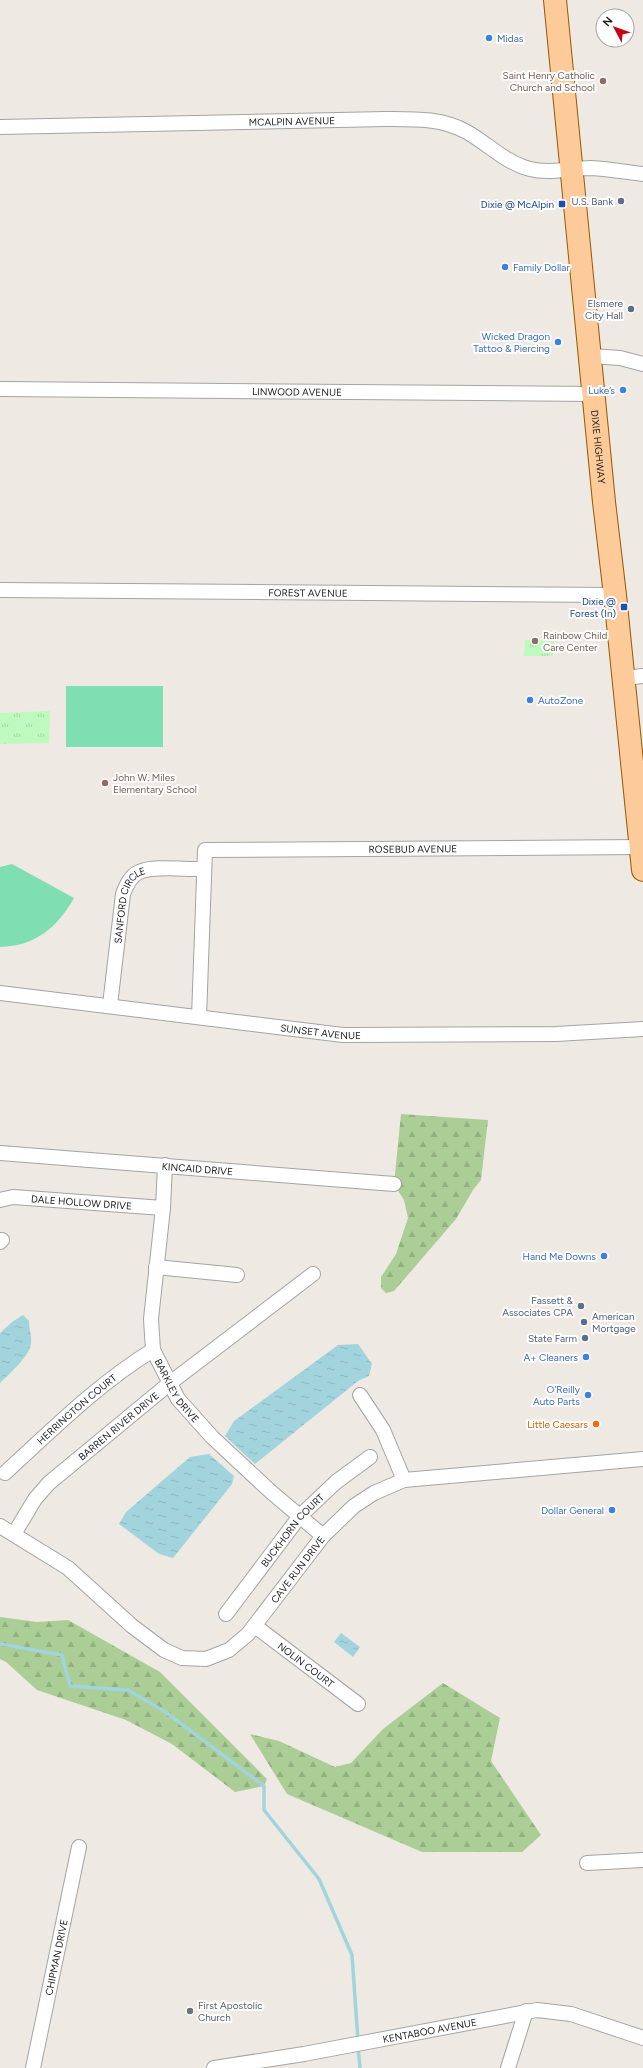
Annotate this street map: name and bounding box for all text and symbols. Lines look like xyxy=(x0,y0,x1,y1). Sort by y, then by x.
north arrow xyxy=(595,8,635,48)
text: N xyxy=(600,14,616,29)
place label: Midas xyxy=(497,32,524,45)
marker: Midas xyxy=(484,33,494,43)
place label: Saint Henry Catholic Church and School xyxy=(503,69,596,94)
marker: Saint Henry Catholic Church and School xyxy=(598,76,608,86)
street label: MCALPIN AVENUE xyxy=(249,114,335,129)
place label: U.S. Bank xyxy=(572,195,613,208)
marker: U.S. Bank xyxy=(616,196,626,206)
place label: Dixie @ McAlpin xyxy=(481,198,554,211)
marker: Dixie @ McAlpin xyxy=(557,199,567,209)
place label: Family Dollar xyxy=(513,261,570,274)
marker: Family Dollar xyxy=(500,262,510,272)
place label: Elsmere City Hall xyxy=(585,297,624,322)
marker: Elsmere City Hall xyxy=(626,304,636,314)
place label: Wicked Dragon Tattoo & Piercing xyxy=(473,330,550,355)
marker: Wicked Dragon Tattoo & Piercing xyxy=(553,337,563,347)
place label: Luke’s xyxy=(588,384,615,397)
street label: LINWOOD AVENUE xyxy=(252,385,342,399)
marker: Luke’s xyxy=(618,385,628,395)
street label: DIXIE HIGHWAY xyxy=(588,409,608,484)
street label: FOREST AVENUE xyxy=(268,586,348,600)
place label: Dixie @ Forest (In) xyxy=(570,595,616,620)
marker: Dixie @ Forest (In) xyxy=(619,602,629,612)
place label: Rainbow Child Care Center xyxy=(543,629,607,654)
marker: Rainbow Child Care Center xyxy=(530,636,540,646)
place label: AutoZone xyxy=(538,694,584,707)
marker: AutoZone xyxy=(525,695,535,705)
place label: John W. Miles Elementary School xyxy=(113,771,197,796)
marker: John W. Miles Elementary School xyxy=(100,778,110,788)
street label: ROSEBUD AVENUE xyxy=(369,842,457,856)
street label: SANFORD CIRCLE xyxy=(111,864,147,944)
street label: SUNSET AVENUE xyxy=(280,1021,361,1042)
street label: KINCAID DRIVE xyxy=(161,1160,234,1178)
street label: DALE HOLLOW DRIVE xyxy=(30,1192,133,1213)
place label: Hand Me Downs xyxy=(522,1250,596,1263)
marker: Hand Me Downs xyxy=(599,1251,609,1261)
place label: Fassett & Associates CPA xyxy=(502,1294,574,1319)
marker: Fassett & Associates CPA xyxy=(576,1301,586,1311)
place label: American Mortgage xyxy=(592,1310,636,1335)
marker: American Mortgage xyxy=(579,1317,589,1327)
place label: State Farm xyxy=(528,1332,577,1345)
marker: State Farm xyxy=(580,1333,590,1343)
place label: A+ Cleaners xyxy=(523,1351,578,1364)
marker: A+ Cleaners xyxy=(581,1352,591,1362)
street label: BARKLEY DRIVE xyxy=(151,1357,202,1425)
street label: HERRINGTON COURT xyxy=(34,1371,120,1447)
place label: O'Reilly Auto Parts xyxy=(533,1383,581,1408)
street label: BARREN RIVER DRIVE xyxy=(76,1389,162,1463)
marker: O'Reilly Auto Parts xyxy=(583,1390,593,1400)
place label: Little Caesars xyxy=(527,1418,588,1431)
marker: Little Caesars xyxy=(591,1419,601,1429)
street label: BUCKHORN COURT xyxy=(258,1491,327,1570)
place label: Dollar General xyxy=(541,1504,604,1517)
marker: Dollar General xyxy=(607,1505,617,1515)
street label: CAVE RUN DRIVE xyxy=(268,1533,328,1606)
street label: NOLIN COURT xyxy=(275,1639,337,1691)
street label: CHIPMAN DRIVE xyxy=(42,1918,71,1997)
place label: First Apostolic Church xyxy=(198,1999,263,2024)
marker: First Apostolic Church xyxy=(185,2006,195,2016)
street label: KENTABOO AVENUE xyxy=(382,2015,478,2046)

